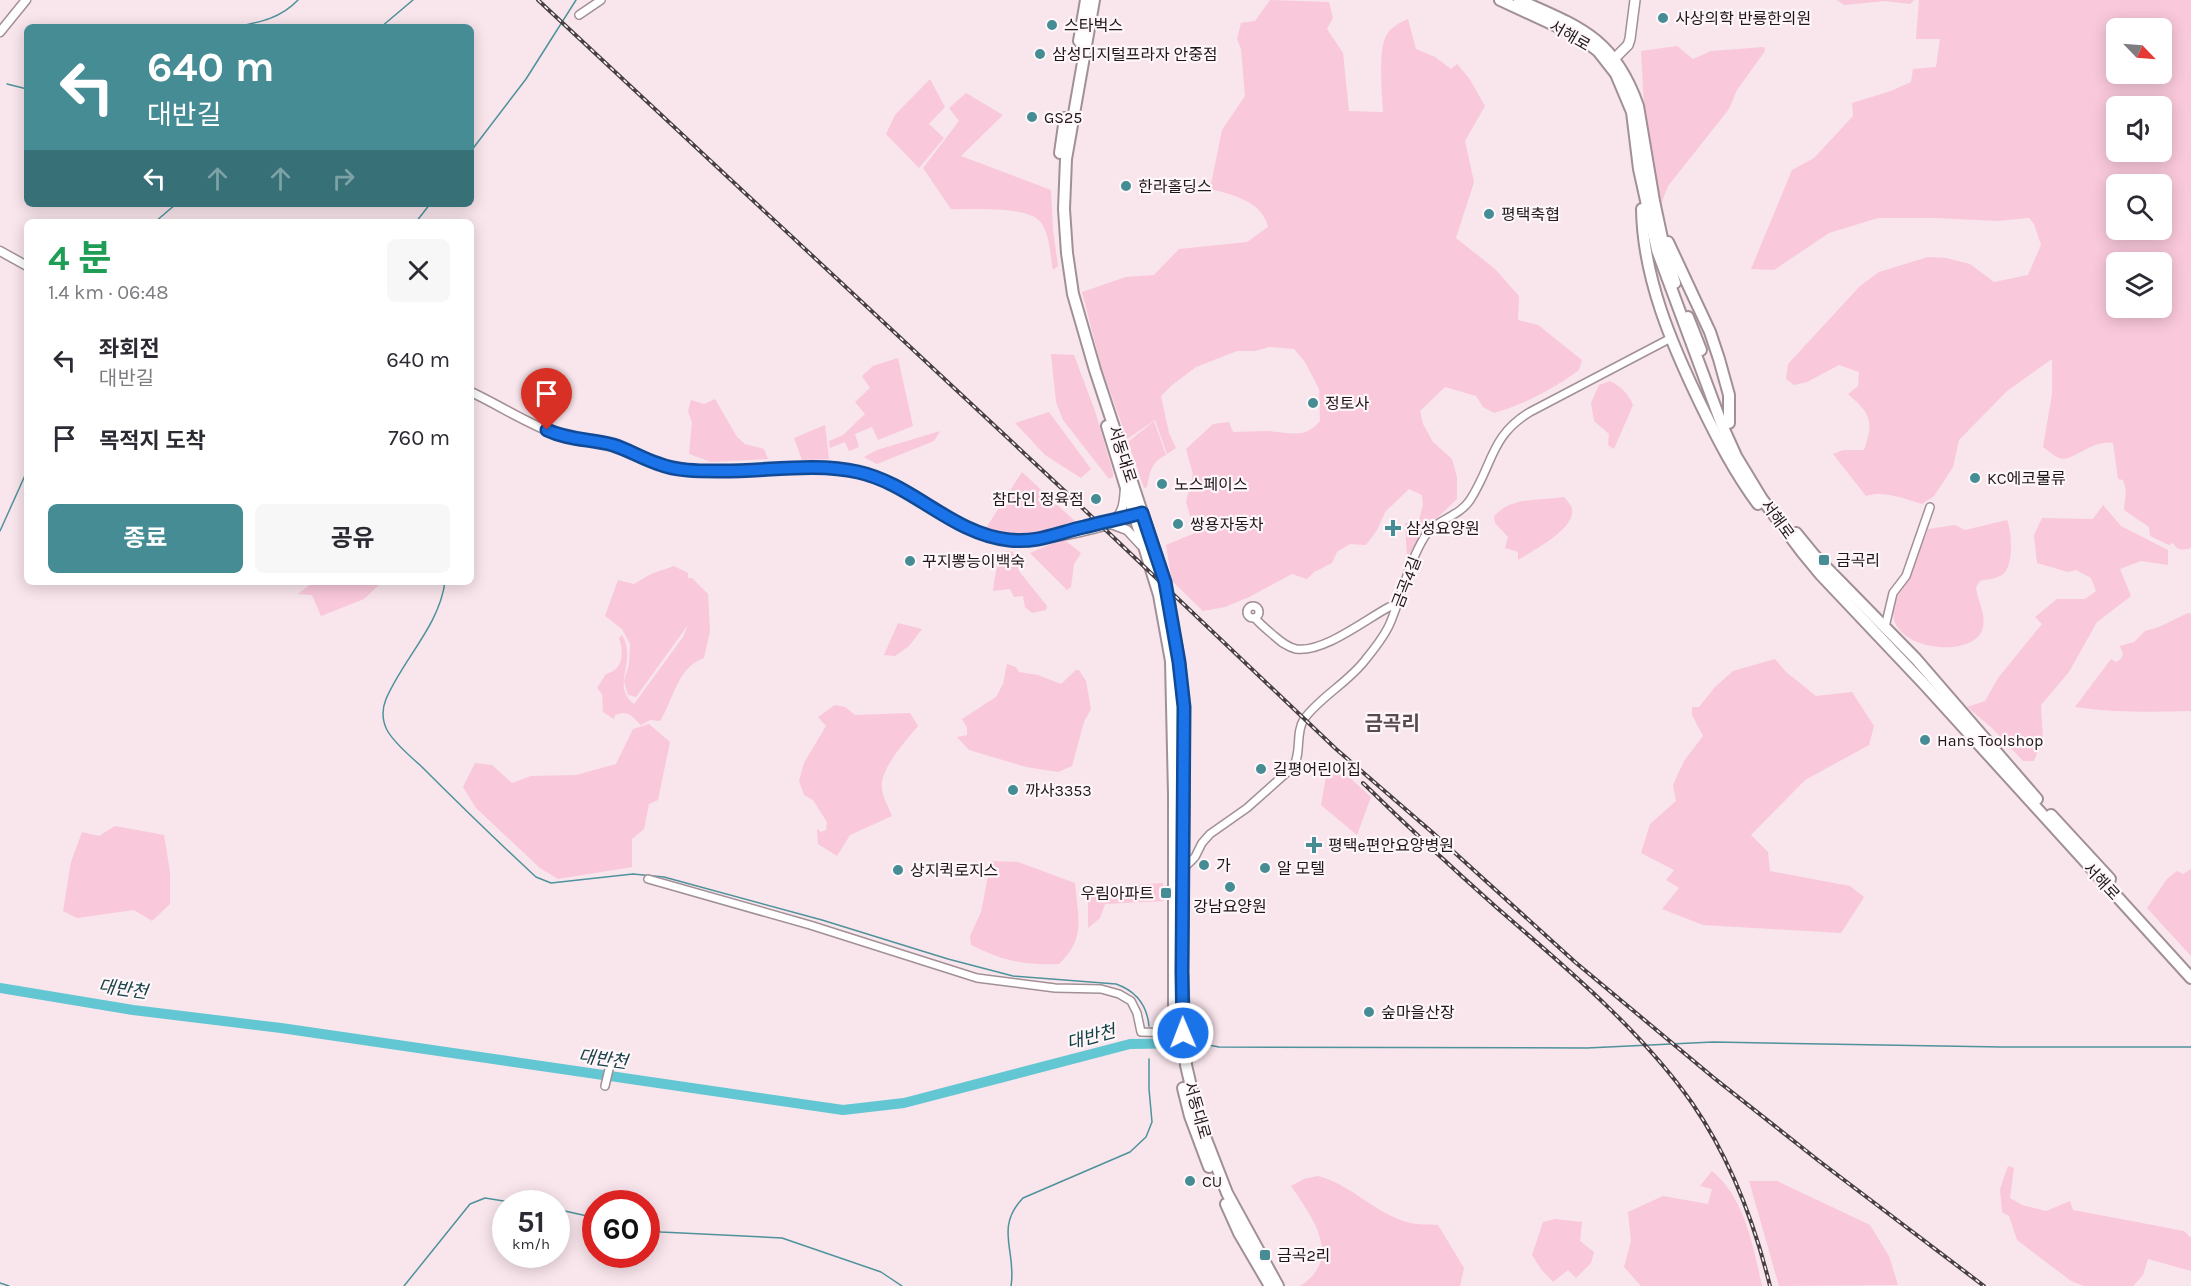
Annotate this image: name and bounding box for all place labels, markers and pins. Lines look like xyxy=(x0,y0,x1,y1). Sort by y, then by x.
place label: 사상의학 반룡한의원 xyxy=(1675,9,1811,28)
marker: 사상의학 반룡한의원 xyxy=(1656,11,1670,25)
place label: 스타벅스 xyxy=(1064,16,1123,35)
marker: 스타벅스 xyxy=(1045,18,1059,32)
place label: 삼성디지털프라자 안중점 xyxy=(1052,45,1218,64)
marker: 삼성디지털프라자 안중점 xyxy=(1033,47,1047,61)
place label: GS25 xyxy=(1044,108,1082,127)
marker: GS25 xyxy=(1025,110,1039,124)
place label: 한라홀딩스 xyxy=(1138,177,1212,196)
marker: 한라홀딩스 xyxy=(1119,179,1133,193)
place label: 평택축협 xyxy=(1501,205,1560,224)
marker: 평택축협 xyxy=(1482,207,1496,221)
pin xyxy=(521,368,572,430)
place label: 정토사 xyxy=(1325,394,1369,413)
marker: 정토사 xyxy=(1306,396,1320,410)
place label: KC에코물류 xyxy=(1987,469,2066,488)
marker: KC에코물류 xyxy=(1968,471,1982,485)
place label: 노스페이스 xyxy=(1174,475,1248,494)
marker: 노스페이스 xyxy=(1155,477,1169,491)
place label: 참다인 정육점 xyxy=(992,490,1084,509)
marker: 참다인 정육점 xyxy=(1089,492,1103,506)
place label: 쌍용자동차 xyxy=(1190,515,1264,534)
marker: 쌍용자동차 xyxy=(1171,517,1185,531)
marker: 삼성요양원 xyxy=(1384,519,1402,537)
place label: 삼성요양원 xyxy=(1406,519,1480,538)
place label: 금곡리 xyxy=(1836,551,1880,570)
place label: 꾸지뽕능이백숙 xyxy=(922,552,1025,571)
marker: 금곡리 xyxy=(1817,553,1831,567)
marker: 꾸지뽕능이백숙 xyxy=(903,554,917,568)
place label: Hans Toolshop xyxy=(1937,731,2043,750)
marker: Hans Toolshop xyxy=(1918,733,1932,747)
place label: 길평어린이집 xyxy=(1273,760,1361,779)
marker: 길평어린이집 xyxy=(1254,762,1268,776)
place label: 까사3353 xyxy=(1025,781,1092,800)
marker: 까사3353 xyxy=(1006,783,1020,797)
marker: 평택e편안요양병원 xyxy=(1305,836,1323,854)
place label: 평택e편안요양병원 xyxy=(1328,836,1454,855)
place label: 가 xyxy=(1216,856,1231,875)
marker: 가 xyxy=(1197,858,1211,872)
place label: 알 모텔 xyxy=(1277,859,1325,878)
place label: 상지퀵로지스 xyxy=(910,861,998,880)
marker: 알 모텔 xyxy=(1258,861,1272,875)
marker: 상지퀵로지스 xyxy=(891,863,905,877)
marker: 강남요양원 xyxy=(1223,880,1237,894)
place label: 우림아파트 xyxy=(1080,884,1154,903)
marker: 우림아파트 xyxy=(1159,886,1173,900)
place label: 강남요양원 xyxy=(1193,897,1267,916)
place label: 숲마을산장 xyxy=(1381,1003,1455,1022)
marker: 숲마을산장 xyxy=(1362,1005,1376,1019)
place label: CU xyxy=(1202,1172,1222,1191)
marker: CU xyxy=(1183,1174,1197,1188)
place label: 금곡2리 xyxy=(1277,1246,1330,1265)
marker: 금곡2리 xyxy=(1258,1248,1272,1262)

